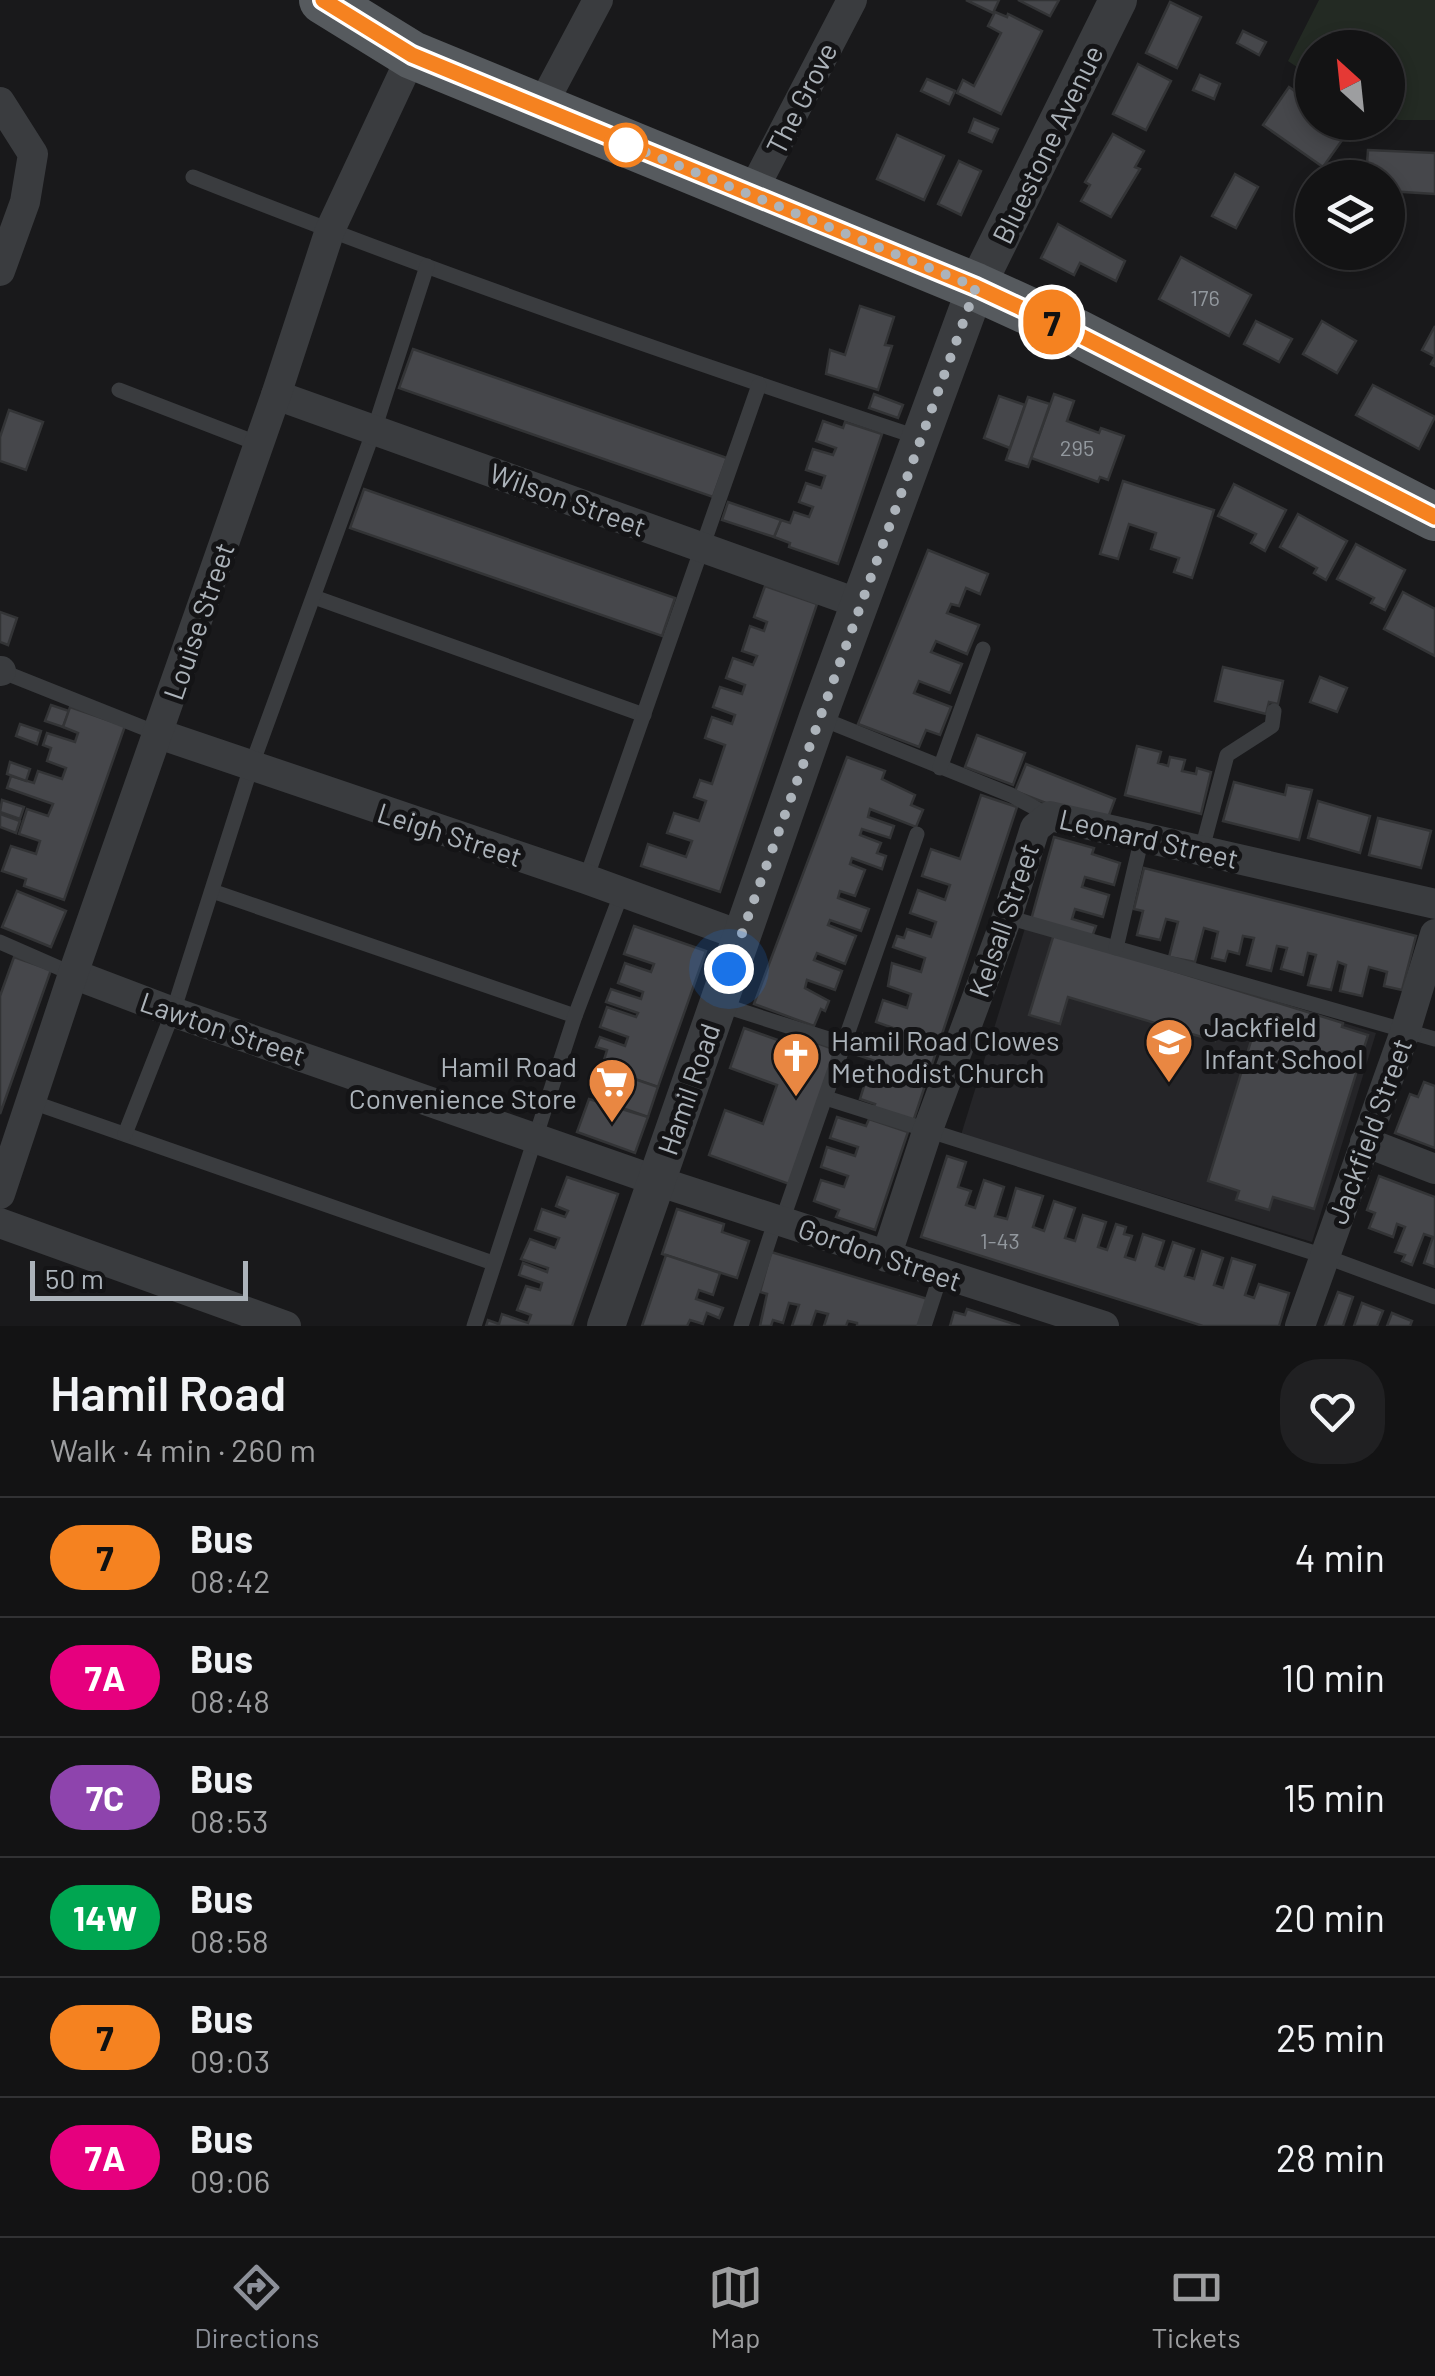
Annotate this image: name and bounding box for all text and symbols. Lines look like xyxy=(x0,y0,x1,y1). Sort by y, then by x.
north arrow xyxy=(1295,30,1405,140)
map controls xyxy=(1295,30,1405,270)
street label: The Grove xyxy=(758,36,844,160)
street label: Bluestone Avenue xyxy=(984,39,1110,249)
unlabelled marker xyxy=(605,124,647,166)
button: layers xyxy=(1295,160,1405,270)
house number: 176 xyxy=(1190,284,1220,310)
line badge: 7 xyxy=(1020,290,1084,354)
text: 7 xyxy=(1043,301,1061,343)
house number: 295 xyxy=(1060,434,1094,460)
street label: Wilson Street xyxy=(485,455,651,543)
street label: Louise Street xyxy=(155,538,241,704)
street label: Leigh Street xyxy=(373,795,527,873)
street label: Leonard Street xyxy=(1056,801,1242,875)
street label: Kelsall Street xyxy=(961,838,1045,1002)
your location xyxy=(704,944,754,994)
street label: Lawton Street xyxy=(136,984,310,1072)
place label: Jackfield Infant School xyxy=(1204,1009,1364,1075)
school or university icon: Jackfield Infant School xyxy=(1143,1016,1195,1084)
street label: Hamil Road xyxy=(650,1019,726,1159)
place label: Hamil Road Clowes Methodist Church xyxy=(831,1023,1059,1089)
church icon: Hamil Road Clowes Methodist Church xyxy=(770,1030,822,1098)
street label: Jackfield Street xyxy=(1320,1034,1418,1228)
place label: Hamil Road Convenience Store xyxy=(349,1049,577,1115)
supermarket icon: Hamil Road Convenience Store xyxy=(586,1056,638,1124)
street label: Gordon Street xyxy=(794,1210,966,1298)
house number: 1-43 xyxy=(980,1227,1020,1253)
scale bar xyxy=(30,1256,248,1300)
text: 50 m xyxy=(45,1261,104,1295)
button: heart xyxy=(1280,1359,1385,1464)
text: Hamil Road xyxy=(50,1363,286,1421)
text: Walk · 4 min · 260 m xyxy=(50,1430,316,1468)
text: Bus xyxy=(190,1515,253,1561)
text: 4 min xyxy=(1295,1534,1385,1580)
text: 7 xyxy=(96,1536,114,1578)
text: 08:42 xyxy=(190,1561,270,1599)
text: Bus xyxy=(190,1635,253,1681)
text: 10 min xyxy=(1281,1654,1385,1700)
text: 7A xyxy=(85,1656,125,1698)
text: 08:48 xyxy=(190,1681,270,1719)
text: Bus xyxy=(190,1755,253,1801)
text: 15 min xyxy=(1283,1774,1385,1820)
text: 7C xyxy=(86,1776,124,1818)
text: 08:53 xyxy=(190,1801,269,1839)
text: Bus xyxy=(190,1875,253,1921)
text: 20 min xyxy=(1274,1894,1385,1940)
text: 14W xyxy=(73,1896,137,1938)
text: 08:58 xyxy=(190,1921,269,1959)
text: Bus xyxy=(190,1995,253,2041)
text: 25 min xyxy=(1276,2014,1385,2060)
text: 7 xyxy=(96,2016,114,2058)
text: 09:03 xyxy=(190,2041,270,2079)
text: Bus xyxy=(190,2115,253,2161)
text: 28 min xyxy=(1276,2134,1385,2180)
text: 7A xyxy=(85,2136,125,2178)
text: 09:06 xyxy=(190,2161,270,2199)
tab: Directions xyxy=(194,2260,319,2354)
tab: Map xyxy=(708,2260,763,2354)
tab: Tickets xyxy=(1152,2260,1241,2354)

